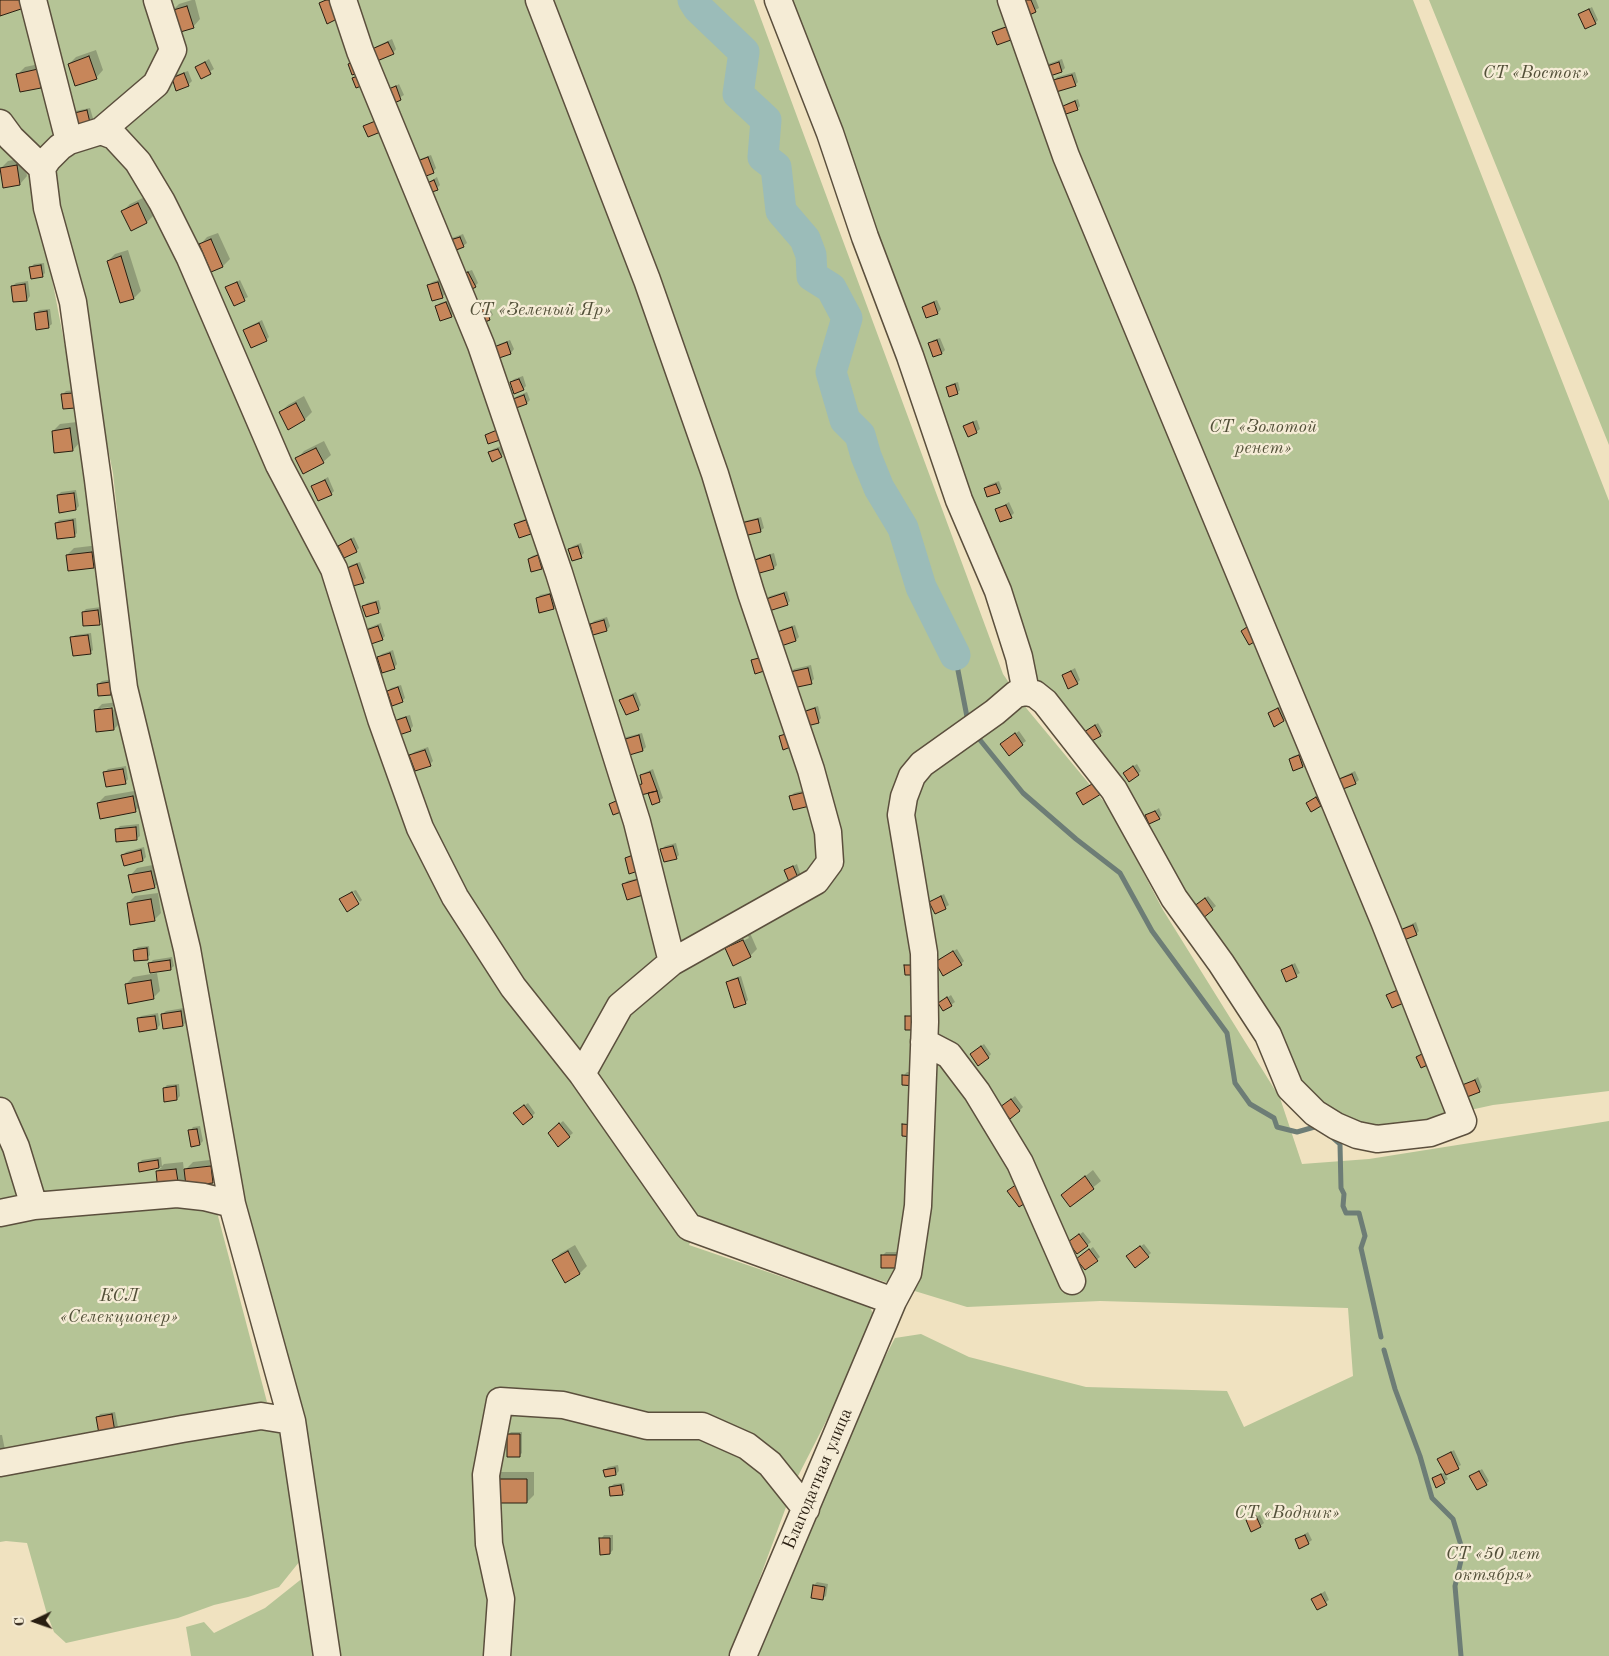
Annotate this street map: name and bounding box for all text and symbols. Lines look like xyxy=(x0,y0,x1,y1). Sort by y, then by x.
park label: СТ «Восток» xyxy=(1483,62,1589,84)
park label: СТ «Зеленый Яр» xyxy=(469,299,611,321)
park label: СТ «Золотой ренет» xyxy=(1209,416,1317,458)
park label: КСЛ «Селекционер» xyxy=(60,1285,178,1328)
street label: Благодатная улица xyxy=(778,1405,858,1553)
park label: СТ «Водник» xyxy=(1234,1502,1340,1524)
park label: СТ «50 лет октября» xyxy=(1446,1543,1540,1586)
north arrow xyxy=(10,1596,60,1646)
text: С xyxy=(13,1617,27,1627)

